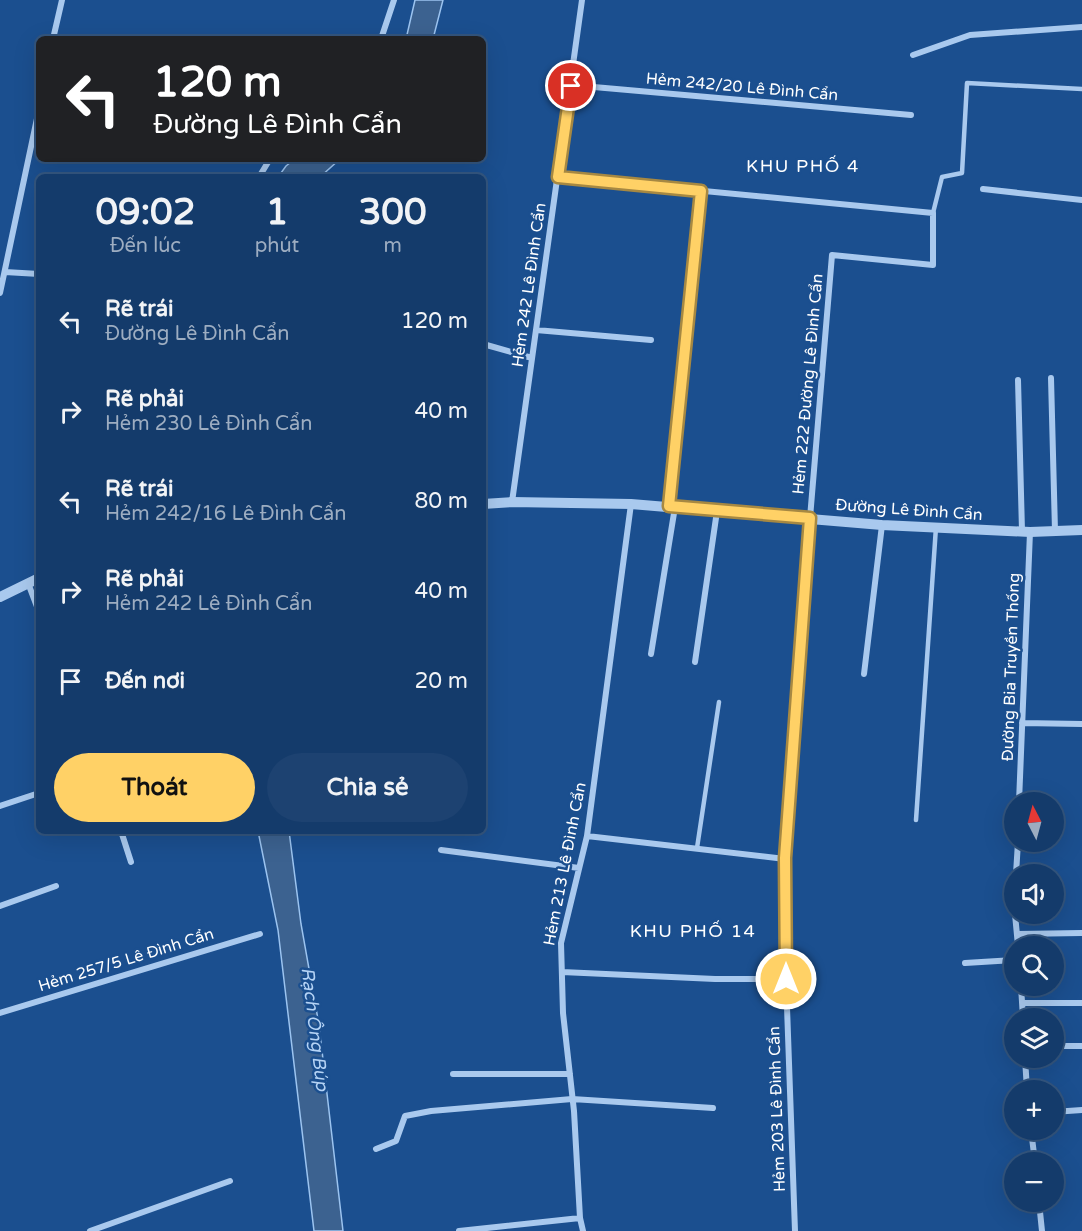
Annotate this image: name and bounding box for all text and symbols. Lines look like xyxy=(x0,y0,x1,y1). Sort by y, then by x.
text: 120 m xyxy=(153,57,282,108)
icon: left xyxy=(54,60,132,138)
pin xyxy=(545,60,596,111)
icon: arrive xyxy=(554,69,587,102)
street label: Hẻm 242/20 Lê Đình Cẩn xyxy=(645,69,839,105)
text: Đường Lê Đình Cẩn xyxy=(153,108,402,141)
district label: KHU PHỐ 4 xyxy=(746,155,860,177)
text: 09:02 xyxy=(95,191,195,234)
text: 1 xyxy=(266,191,288,234)
text: 300 xyxy=(359,191,427,234)
street label: Hẻm 242 Lê Đình Cẩn xyxy=(508,201,550,369)
text: Đến lúc xyxy=(110,234,181,258)
text: phút xyxy=(255,234,299,258)
text: m xyxy=(383,234,402,258)
street label: Hẻm 222 Đường Lê Đình Cẩn xyxy=(788,273,828,495)
text: Rẽ trái xyxy=(105,296,174,322)
icon: left xyxy=(54,305,87,338)
text: 120 m xyxy=(401,308,468,334)
text: Đường Lê Đình Cẩn xyxy=(105,322,289,346)
text: Rẽ phải xyxy=(105,386,184,412)
icon: right xyxy=(54,395,87,428)
text: 40 m xyxy=(414,398,468,424)
text: Hẻm 230 Lê Đình Cẩn xyxy=(105,412,312,436)
text: Rẽ trái xyxy=(105,476,174,502)
icon: left xyxy=(54,485,87,518)
text: 80 m xyxy=(414,488,468,514)
street label: Đường Lê Đình Cẩn xyxy=(835,495,983,525)
text: Hẻm 242/16 Lê Đình Cẩn xyxy=(105,502,346,526)
text: Rẽ phải xyxy=(105,566,184,592)
street label: Đường Bia Truyền Thống xyxy=(998,572,1024,762)
icon: right xyxy=(54,575,87,608)
text: 40 m xyxy=(414,578,468,604)
text: Hẻm 242 Lê Đình Cẩn xyxy=(105,592,312,616)
icon: arrive xyxy=(54,665,87,698)
text: Đến nơi xyxy=(105,668,185,694)
text: 20 m xyxy=(414,668,468,694)
button: Thoát xyxy=(54,753,255,822)
button: Chia sẻ xyxy=(267,753,468,822)
street label: Hẻm 213 Lê Đình Cẩn xyxy=(539,781,591,947)
north arrow xyxy=(1004,792,1064,852)
map controls xyxy=(1004,792,1064,1212)
button: sound xyxy=(1004,864,1064,924)
district label: KHU PHỐ 14 xyxy=(630,920,756,942)
street label: Hẻm 257/5 Lê Đình Cẩn xyxy=(36,924,216,996)
button: search xyxy=(1004,936,1064,996)
position arrow xyxy=(754,947,818,1011)
water label: Rạch Ông Búp xyxy=(297,966,334,1094)
button: layers xyxy=(1004,1008,1064,1068)
street label: Hẻm 203 Lê Đình Cẩn xyxy=(764,1026,790,1192)
button: + xyxy=(1004,1080,1064,1140)
button: − xyxy=(1004,1152,1064,1212)

